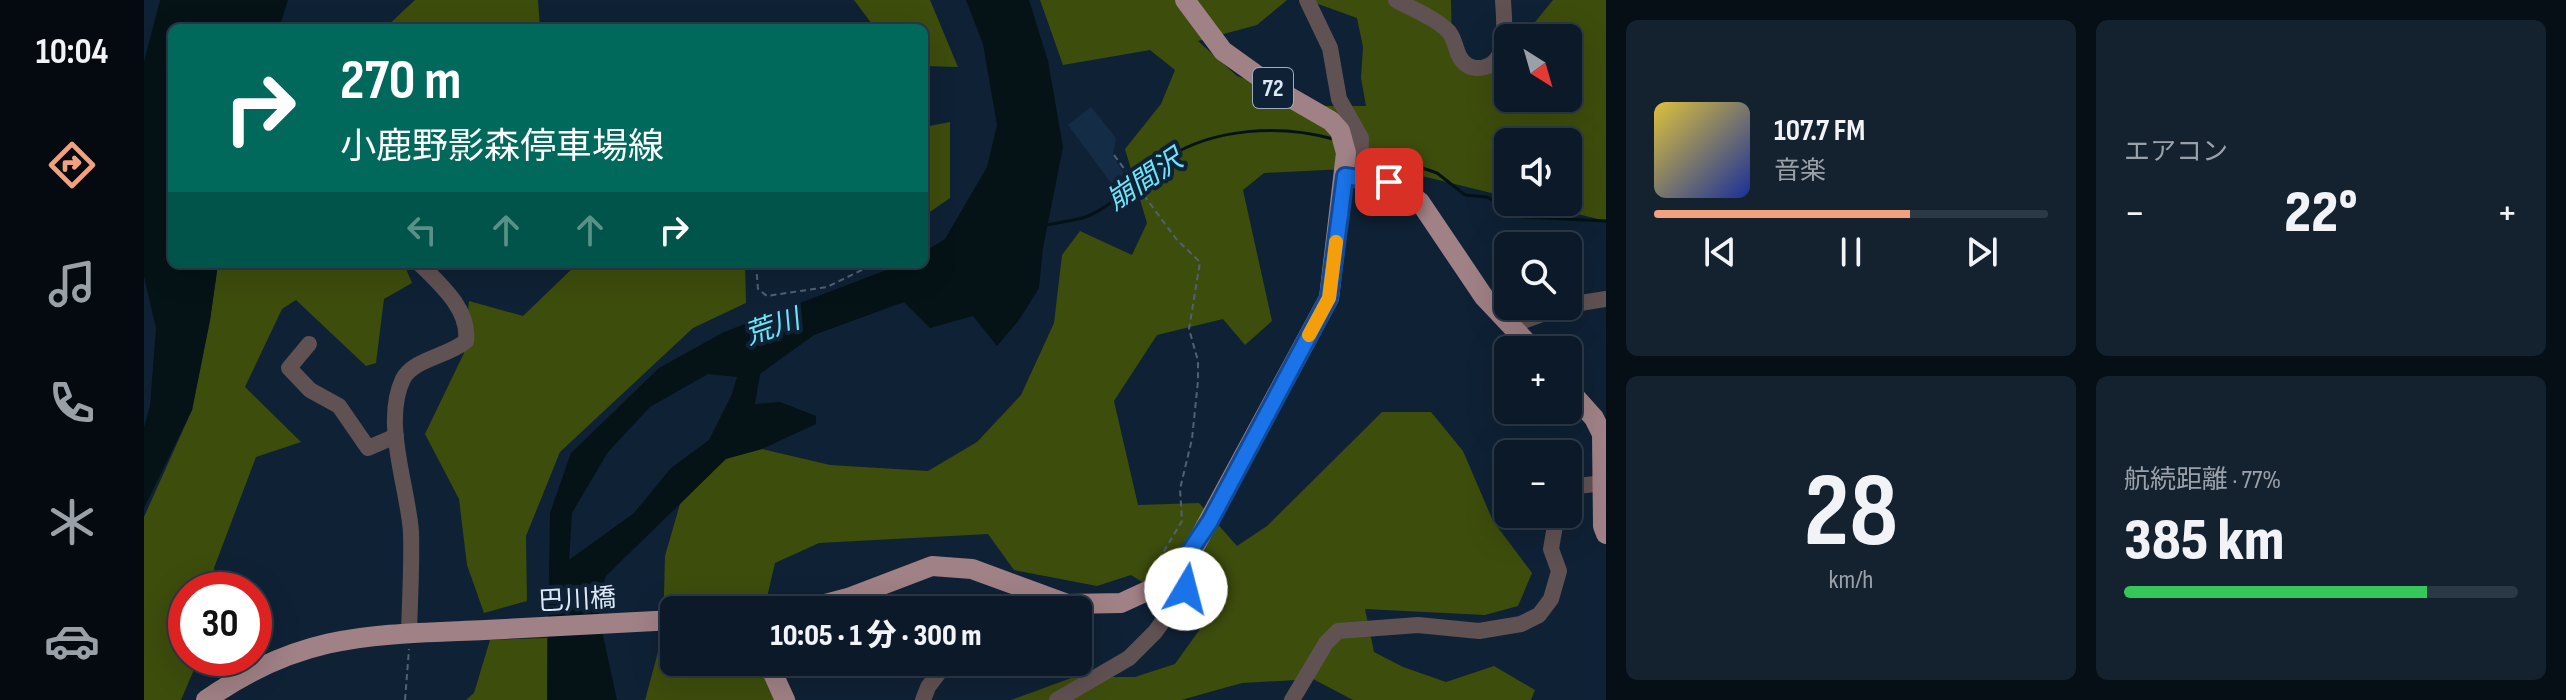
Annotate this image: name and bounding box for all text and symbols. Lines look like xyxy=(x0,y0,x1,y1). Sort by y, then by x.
north arrow xyxy=(1494,24,1582,112)
map controls xyxy=(1494,24,1582,528)
text: 10:04 xyxy=(36,31,108,74)
text: 270 m xyxy=(340,48,461,115)
icon: right xyxy=(208,56,312,160)
road number: 72 xyxy=(1253,68,1293,108)
text: 107.7 FM xyxy=(1774,113,1865,149)
text: 小鹿野影森停車場線 xyxy=(340,126,664,169)
button: sound xyxy=(1494,128,1582,216)
icon: directions xyxy=(44,137,100,193)
text: エアコン xyxy=(2124,137,2228,168)
water label: 崩間沢 xyxy=(1101,141,1192,217)
pin xyxy=(1355,148,1423,216)
text: 音楽 xyxy=(1774,156,1826,187)
icon: arrive xyxy=(1367,160,1411,204)
text: 22° xyxy=(2284,177,2358,249)
text: − xyxy=(2124,187,2146,240)
text: + xyxy=(2496,187,2518,240)
icon: left xyxy=(400,208,444,252)
icon: ahead xyxy=(484,208,528,252)
icon: ahead xyxy=(568,208,612,252)
icon: right xyxy=(652,208,696,252)
icon: previous xyxy=(1698,230,1742,274)
icon: pause xyxy=(1829,230,1873,274)
icon: next xyxy=(1960,230,2004,274)
button: search xyxy=(1494,232,1582,320)
icon: music xyxy=(44,256,100,312)
water label: 荒川 xyxy=(741,302,807,352)
button: + xyxy=(1494,336,1582,424)
icon: phone xyxy=(44,375,100,431)
button: − xyxy=(1494,440,1582,528)
text: 28 xyxy=(1804,450,1898,575)
text: 航続距離 · 77% xyxy=(2124,465,2281,496)
icon: climate xyxy=(44,494,100,550)
text: 385 km xyxy=(2124,505,2284,577)
position arrow xyxy=(1144,547,1228,631)
text: km/h xyxy=(1829,565,1873,596)
speed limit sign: 30 xyxy=(168,572,272,676)
street label: 巴川橋 xyxy=(537,583,617,618)
icon: car xyxy=(44,613,100,669)
text: 10:05 · 1 分 · 300 m xyxy=(771,618,982,654)

